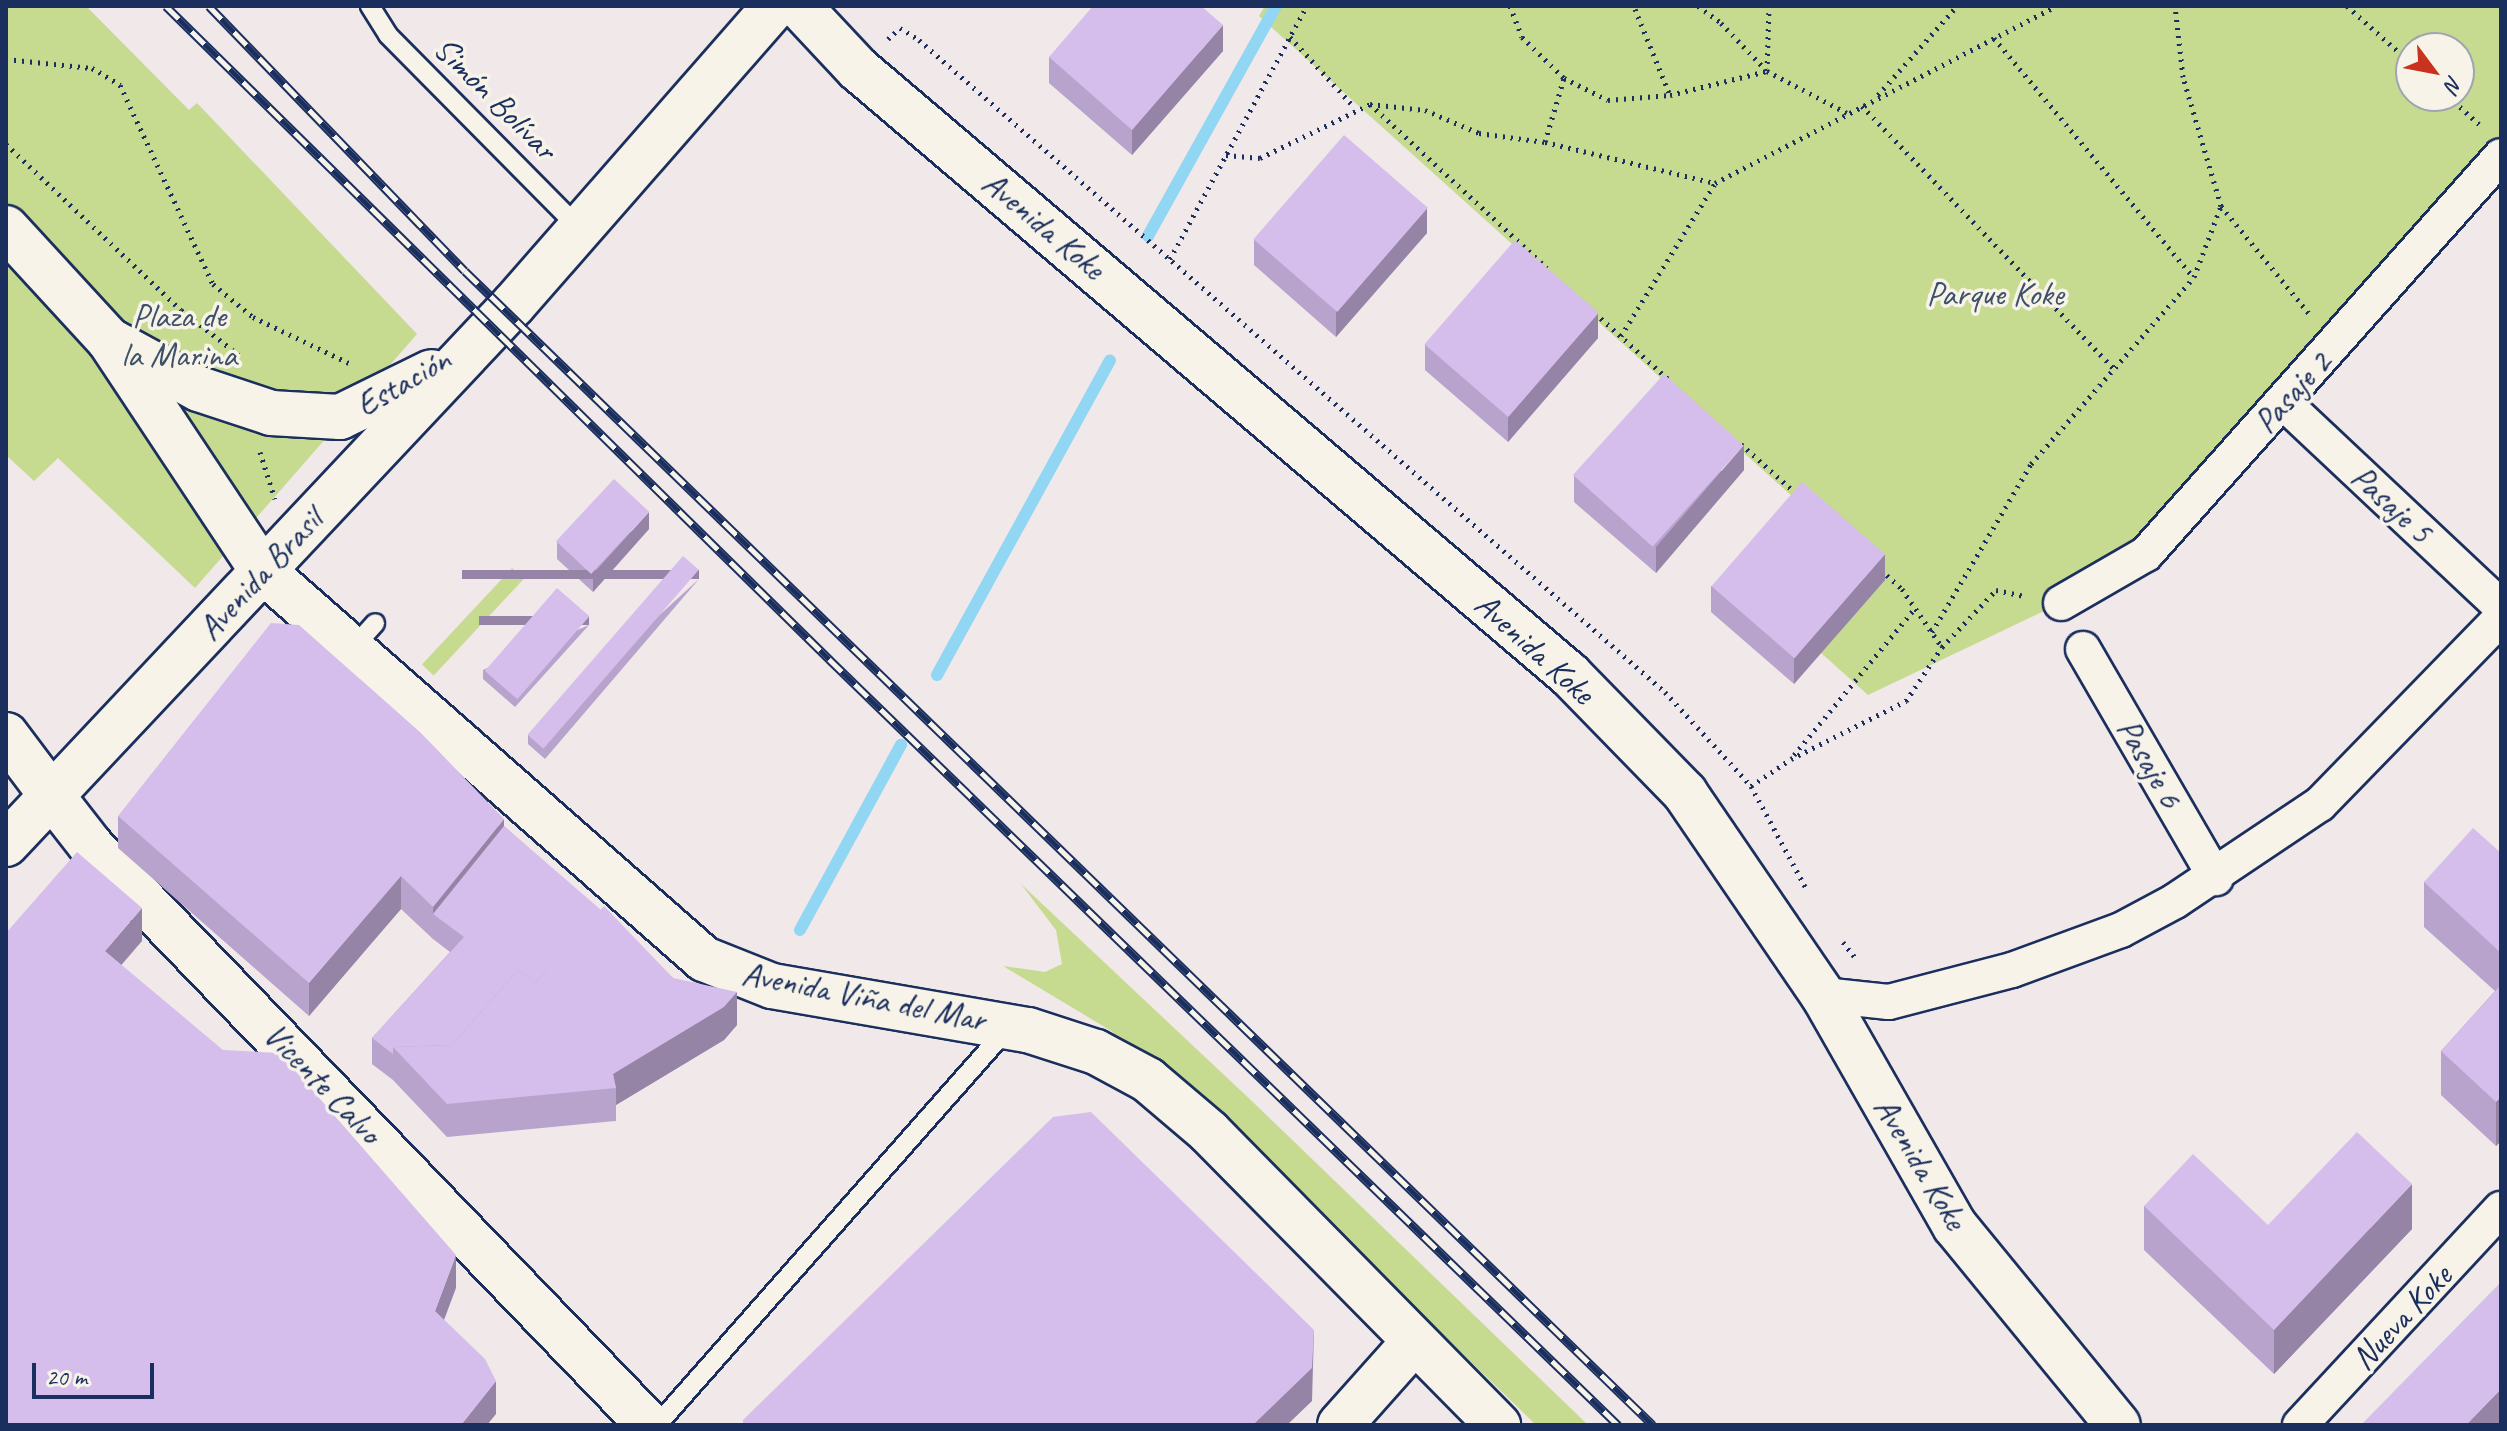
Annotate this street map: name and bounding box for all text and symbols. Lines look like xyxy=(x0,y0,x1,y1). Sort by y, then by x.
street label: Simón Bolívar xyxy=(426,28,566,168)
north arrow xyxy=(2395,32,2475,112)
text: N xyxy=(2438,70,2469,97)
street label: Avenida Koke xyxy=(975,162,1113,288)
park label: Parque Koke xyxy=(1927,274,2063,314)
park label: Plaza de la Marina xyxy=(121,295,237,374)
street label: Estación xyxy=(349,339,457,425)
street label: Pasaje 2 xyxy=(2245,343,2339,441)
street label: Pasaje 5 xyxy=(2343,456,2441,552)
street label: Avenida Brasil xyxy=(189,500,331,648)
street label: Avenida Koke xyxy=(1467,584,1603,712)
street label: Pasaje 6 xyxy=(2108,711,2192,815)
street label: Avenida Viña del Mar xyxy=(739,952,989,1040)
street label: Vicente Calvo xyxy=(256,1014,390,1152)
street label: Avenida Koke xyxy=(1866,1089,1976,1237)
street label: Nueva Koke xyxy=(2342,1256,2460,1378)
scale bar xyxy=(36,1347,158,1397)
text: 20 m xyxy=(46,1362,87,1392)

